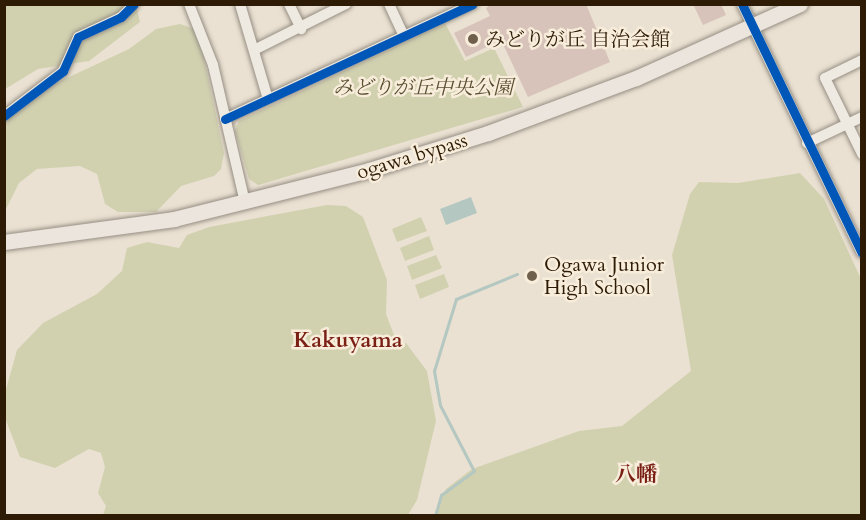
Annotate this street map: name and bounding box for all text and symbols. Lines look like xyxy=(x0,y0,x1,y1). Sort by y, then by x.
place label: みどりが丘 自治会館 xyxy=(485,27,670,51)
marker: みどりが丘 自治会館 xyxy=(466,32,480,46)
park label: みどりが丘中央公園 xyxy=(333,75,513,99)
street label: ogawa bypass xyxy=(354,128,470,184)
place label: Ogawa Junior High School xyxy=(544,252,664,299)
marker: Ogawa Junior High School xyxy=(525,269,539,283)
district label: Kakuyama xyxy=(293,328,403,354)
district label: 八幡 xyxy=(615,462,657,488)

